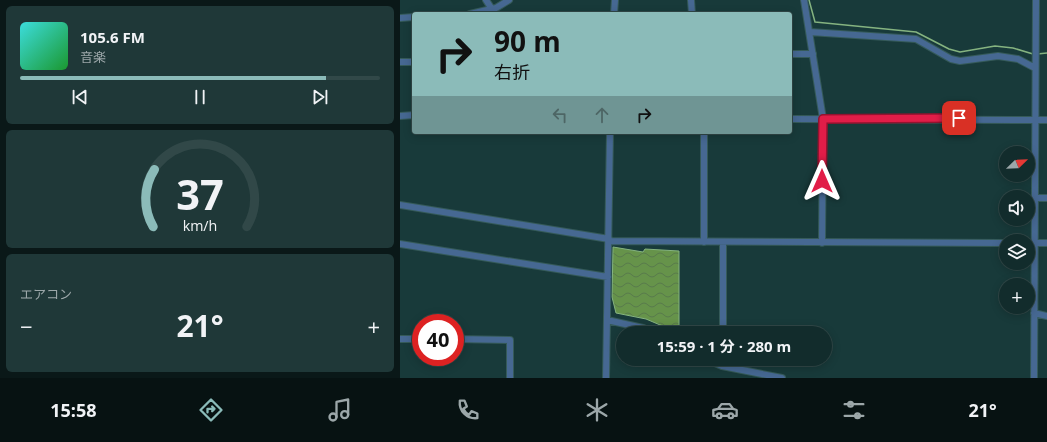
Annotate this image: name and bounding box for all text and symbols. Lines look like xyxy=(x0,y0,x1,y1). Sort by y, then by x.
text: 90 m xyxy=(494,22,561,60)
text: 105.6 FM xyxy=(80,27,145,47)
icon: right xyxy=(428,28,480,80)
text: 音楽 xyxy=(80,48,106,66)
text: 右折 xyxy=(494,60,530,84)
icon: previous xyxy=(69,86,91,108)
icon: pause xyxy=(189,86,211,108)
icon: next xyxy=(309,86,331,108)
pin xyxy=(942,101,976,135)
icon: left xyxy=(549,104,571,126)
icon: ahead xyxy=(591,104,613,126)
icon: right xyxy=(633,104,655,126)
icon: arrive xyxy=(948,107,970,129)
north arrow xyxy=(999,146,1035,182)
map controls xyxy=(999,146,1035,314)
position arrow xyxy=(801,160,843,202)
text: 37 xyxy=(176,166,224,222)
button: sound xyxy=(999,190,1035,226)
text: km/h xyxy=(183,216,217,235)
button: layers xyxy=(999,234,1035,270)
button: + xyxy=(999,278,1035,314)
text: エアコン xyxy=(20,285,72,303)
text: 21° xyxy=(176,305,224,346)
text: − xyxy=(20,311,33,341)
text: + xyxy=(367,311,380,341)
speed limit sign: 40 xyxy=(412,314,464,366)
text: 15:59 · 1 分 · 280 m xyxy=(657,336,791,356)
icon: directions xyxy=(197,396,225,424)
icon: music xyxy=(326,396,354,424)
icon: phone xyxy=(454,396,482,424)
icon: climate xyxy=(583,396,611,424)
icon: car xyxy=(711,396,739,424)
icon: filters xyxy=(840,396,868,424)
text: 15:58 xyxy=(50,398,97,422)
text: 21° xyxy=(968,398,997,422)

